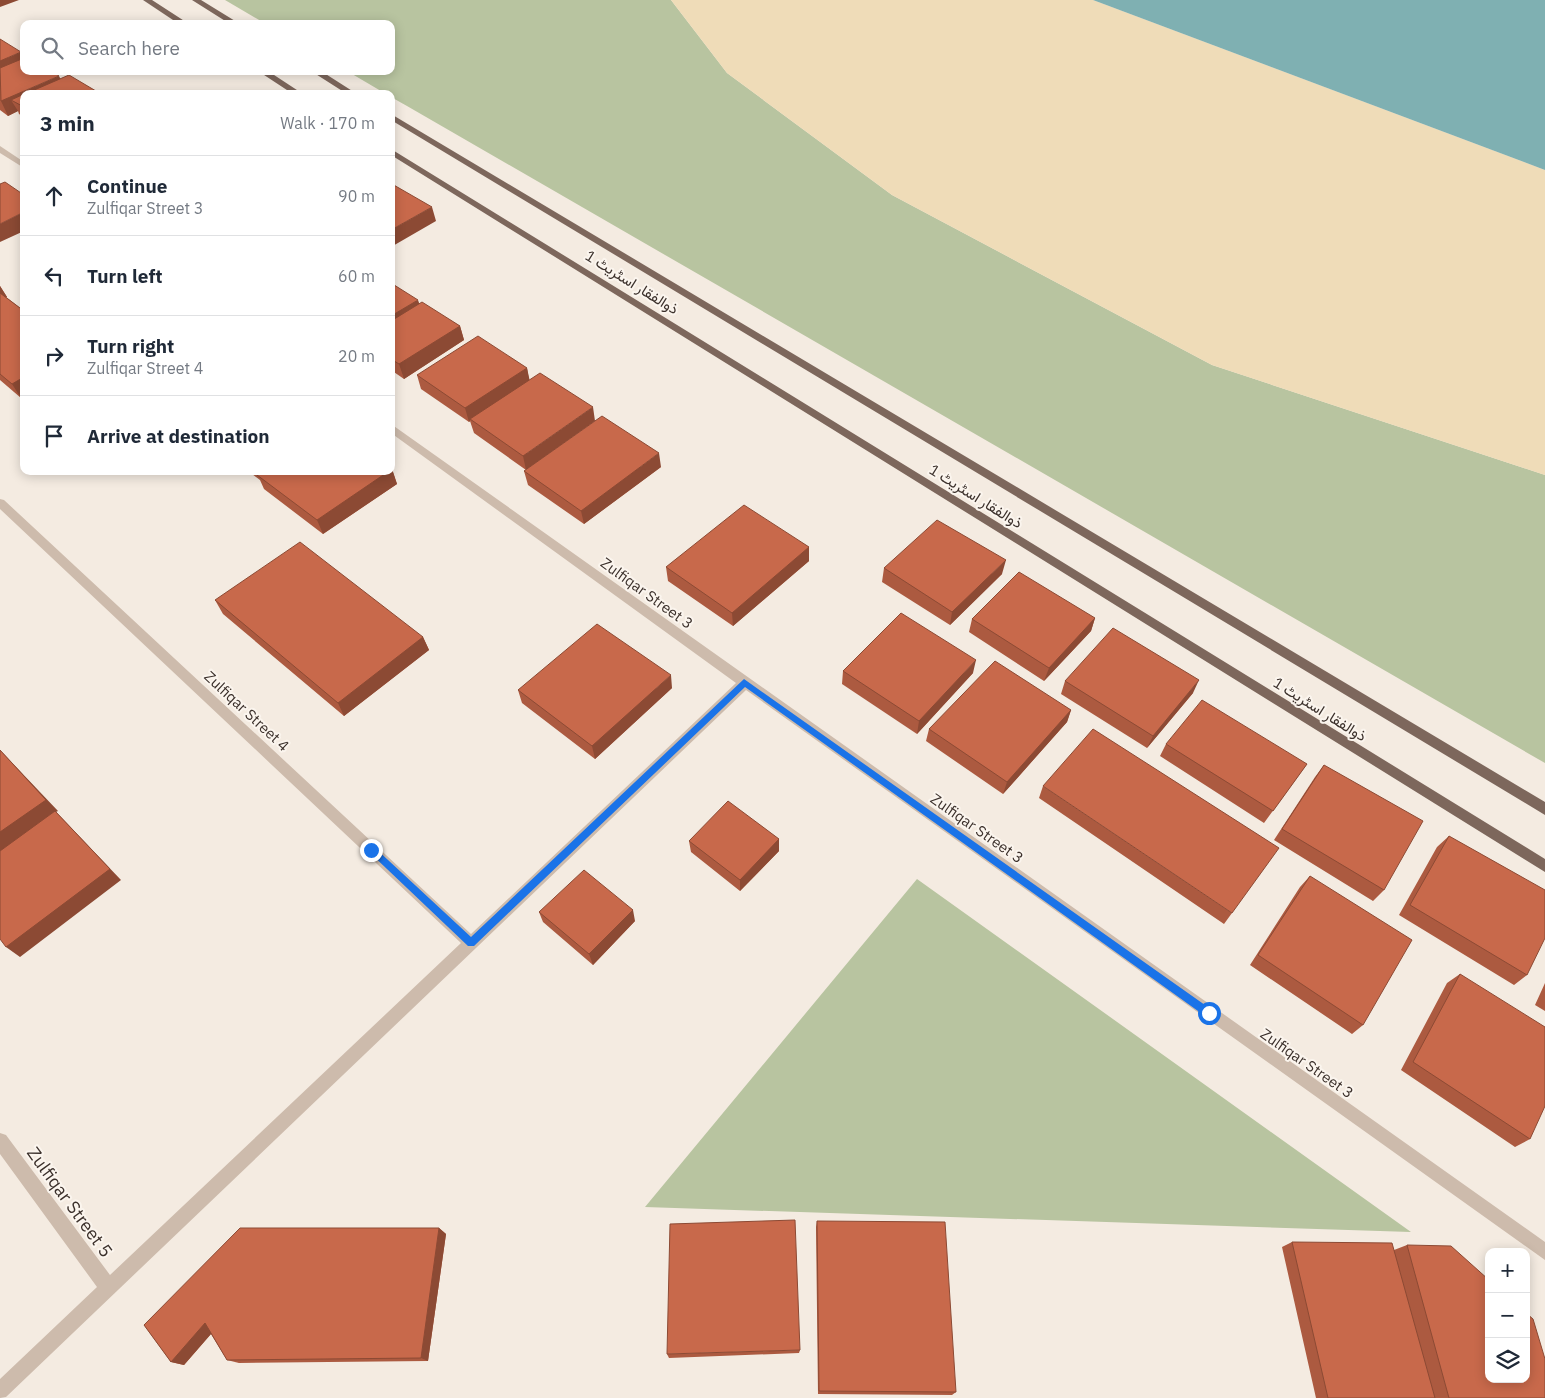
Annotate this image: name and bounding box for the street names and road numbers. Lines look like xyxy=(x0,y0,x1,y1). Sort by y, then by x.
street label: ذوالفقار اسٹریٹ 1 xyxy=(582,246,682,318)
street label: ذوالفقار اسٹریٹ 1 xyxy=(926,460,1026,532)
street label: Zulfiqar Street 3 xyxy=(597,553,697,633)
street label: Zulfiqar Street 4 xyxy=(201,667,293,755)
street label: ذوالفقار اسٹریٹ 1 xyxy=(1270,673,1370,745)
street label: Zulfiqar Street 3 xyxy=(927,789,1027,867)
street label: Zulfiqar Street 3 xyxy=(1257,1024,1357,1102)
street label: Zulfiqar Street 5 xyxy=(22,1142,118,1262)

